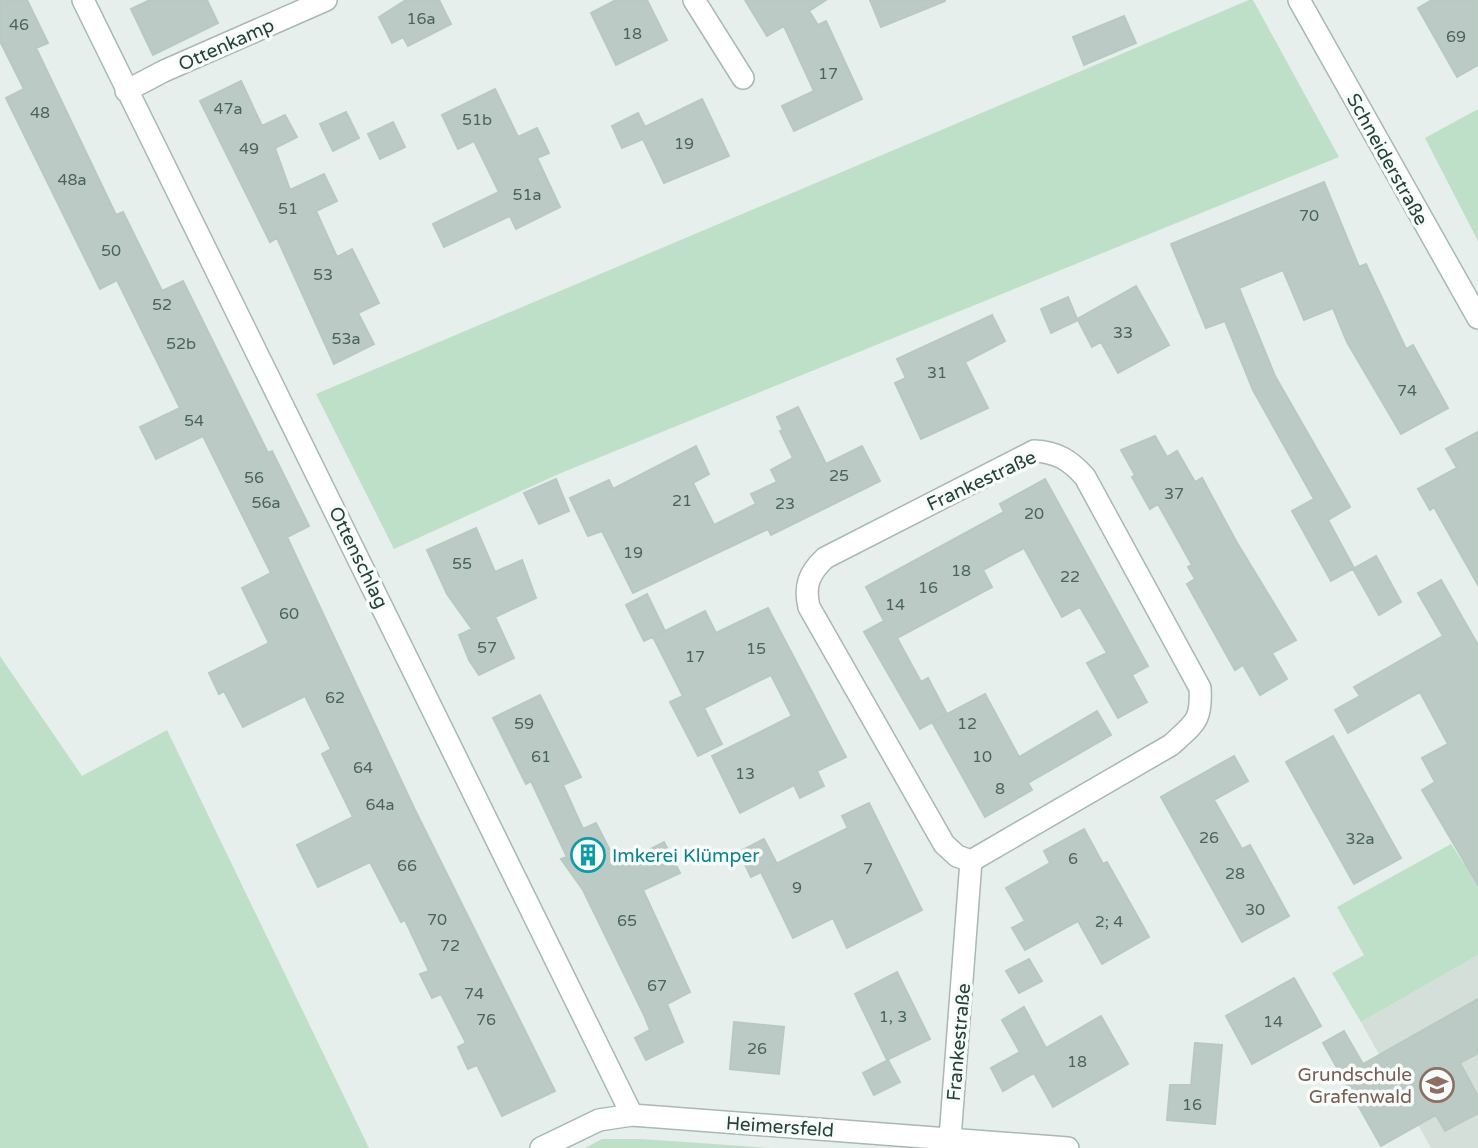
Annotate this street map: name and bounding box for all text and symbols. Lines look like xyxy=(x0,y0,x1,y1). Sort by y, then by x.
house number: 16a xyxy=(406,9,436,29)
street label: Ottenkamp xyxy=(175,14,278,76)
house number: 46 xyxy=(9,15,29,35)
house number: 18 xyxy=(622,24,642,44)
house number: 69 xyxy=(1446,27,1466,47)
house number: 17 xyxy=(818,64,838,84)
street label: Schneiderstraße xyxy=(1342,90,1432,229)
house number: 47a xyxy=(213,99,243,119)
house number: 48 xyxy=(30,103,50,123)
house number: 51b xyxy=(462,110,492,130)
house number: 19 xyxy=(674,134,694,154)
house number: 49 xyxy=(239,139,259,159)
house number: 48a xyxy=(57,170,87,190)
house number: 51a xyxy=(512,185,542,205)
house number: 51 xyxy=(278,199,298,219)
house number: 70 xyxy=(1299,206,1319,226)
house number: 50 xyxy=(101,241,121,261)
house number: 53 xyxy=(313,265,333,285)
house number: 52 xyxy=(152,295,172,315)
house number: 33 xyxy=(1113,323,1133,343)
house number: 53a xyxy=(331,329,361,349)
house number: 52b xyxy=(166,334,196,354)
house number: 31 xyxy=(927,363,947,383)
house number: 74 xyxy=(1397,381,1417,401)
house number: 54 xyxy=(184,411,204,431)
street label: Frankestraße xyxy=(923,446,1040,516)
house number: 25 xyxy=(829,466,849,486)
house number: 56 xyxy=(244,468,264,488)
house number: 37 xyxy=(1164,484,1184,504)
house number: 21 xyxy=(672,491,692,511)
house number: 56a xyxy=(251,493,281,513)
house number: 23 xyxy=(775,494,795,514)
street label: Ottenschlag xyxy=(324,503,392,612)
house number: 20 xyxy=(1024,504,1044,524)
house number: 19 xyxy=(623,543,643,563)
house number: 55 xyxy=(452,554,472,574)
house number: 18 xyxy=(951,561,971,581)
house number: 22 xyxy=(1060,567,1080,587)
house number: 16 xyxy=(918,578,938,598)
house number: 14 xyxy=(885,595,905,615)
house number: 60 xyxy=(279,604,299,624)
house number: 57 xyxy=(477,638,497,658)
house number: 15 xyxy=(746,639,766,659)
house number: 17 xyxy=(685,647,705,667)
house number: 62 xyxy=(325,688,345,708)
house number: 59 xyxy=(514,714,534,734)
house number: 12 xyxy=(957,714,977,734)
house number: 61 xyxy=(531,747,551,767)
house number: 10 xyxy=(972,747,992,767)
house number: 64 xyxy=(353,758,373,778)
house number: 13 xyxy=(735,764,755,784)
house number: 8 xyxy=(995,779,1005,799)
house number: 64a xyxy=(365,795,395,815)
house number: 26 xyxy=(1199,828,1219,848)
house number: 32a xyxy=(1345,829,1375,849)
building icon: Imkerei Klümper xyxy=(569,836,607,874)
place label: Imkerei Klümper xyxy=(612,845,760,867)
house number: 6 xyxy=(1068,849,1078,869)
house number: 66 xyxy=(397,856,417,876)
house number: 7 xyxy=(863,859,873,879)
house number: 28 xyxy=(1225,864,1245,884)
house number: 9 xyxy=(792,878,802,898)
house number: 30 xyxy=(1245,900,1265,920)
house number: 70 xyxy=(427,910,447,930)
house number: 65 xyxy=(617,911,637,931)
house number: 2; 4 xyxy=(1095,912,1123,932)
house number: 72 xyxy=(440,936,460,956)
house number: 67 xyxy=(647,976,667,996)
street label: Frankestraße xyxy=(943,982,975,1102)
house number: 74 xyxy=(464,984,484,1004)
house number: 1, 3 xyxy=(879,1007,907,1027)
house number: 76 xyxy=(476,1010,496,1030)
house number: 14 xyxy=(1263,1012,1283,1032)
house number: 26 xyxy=(747,1039,767,1059)
house number: 18 xyxy=(1067,1052,1087,1072)
place label: Grundschule Grafenwald xyxy=(1297,1064,1412,1108)
school or university icon: Grundschule Grafenwald xyxy=(1418,1066,1456,1104)
house number: 16 xyxy=(1182,1095,1202,1115)
street label: Heimersfeld xyxy=(725,1112,835,1142)

